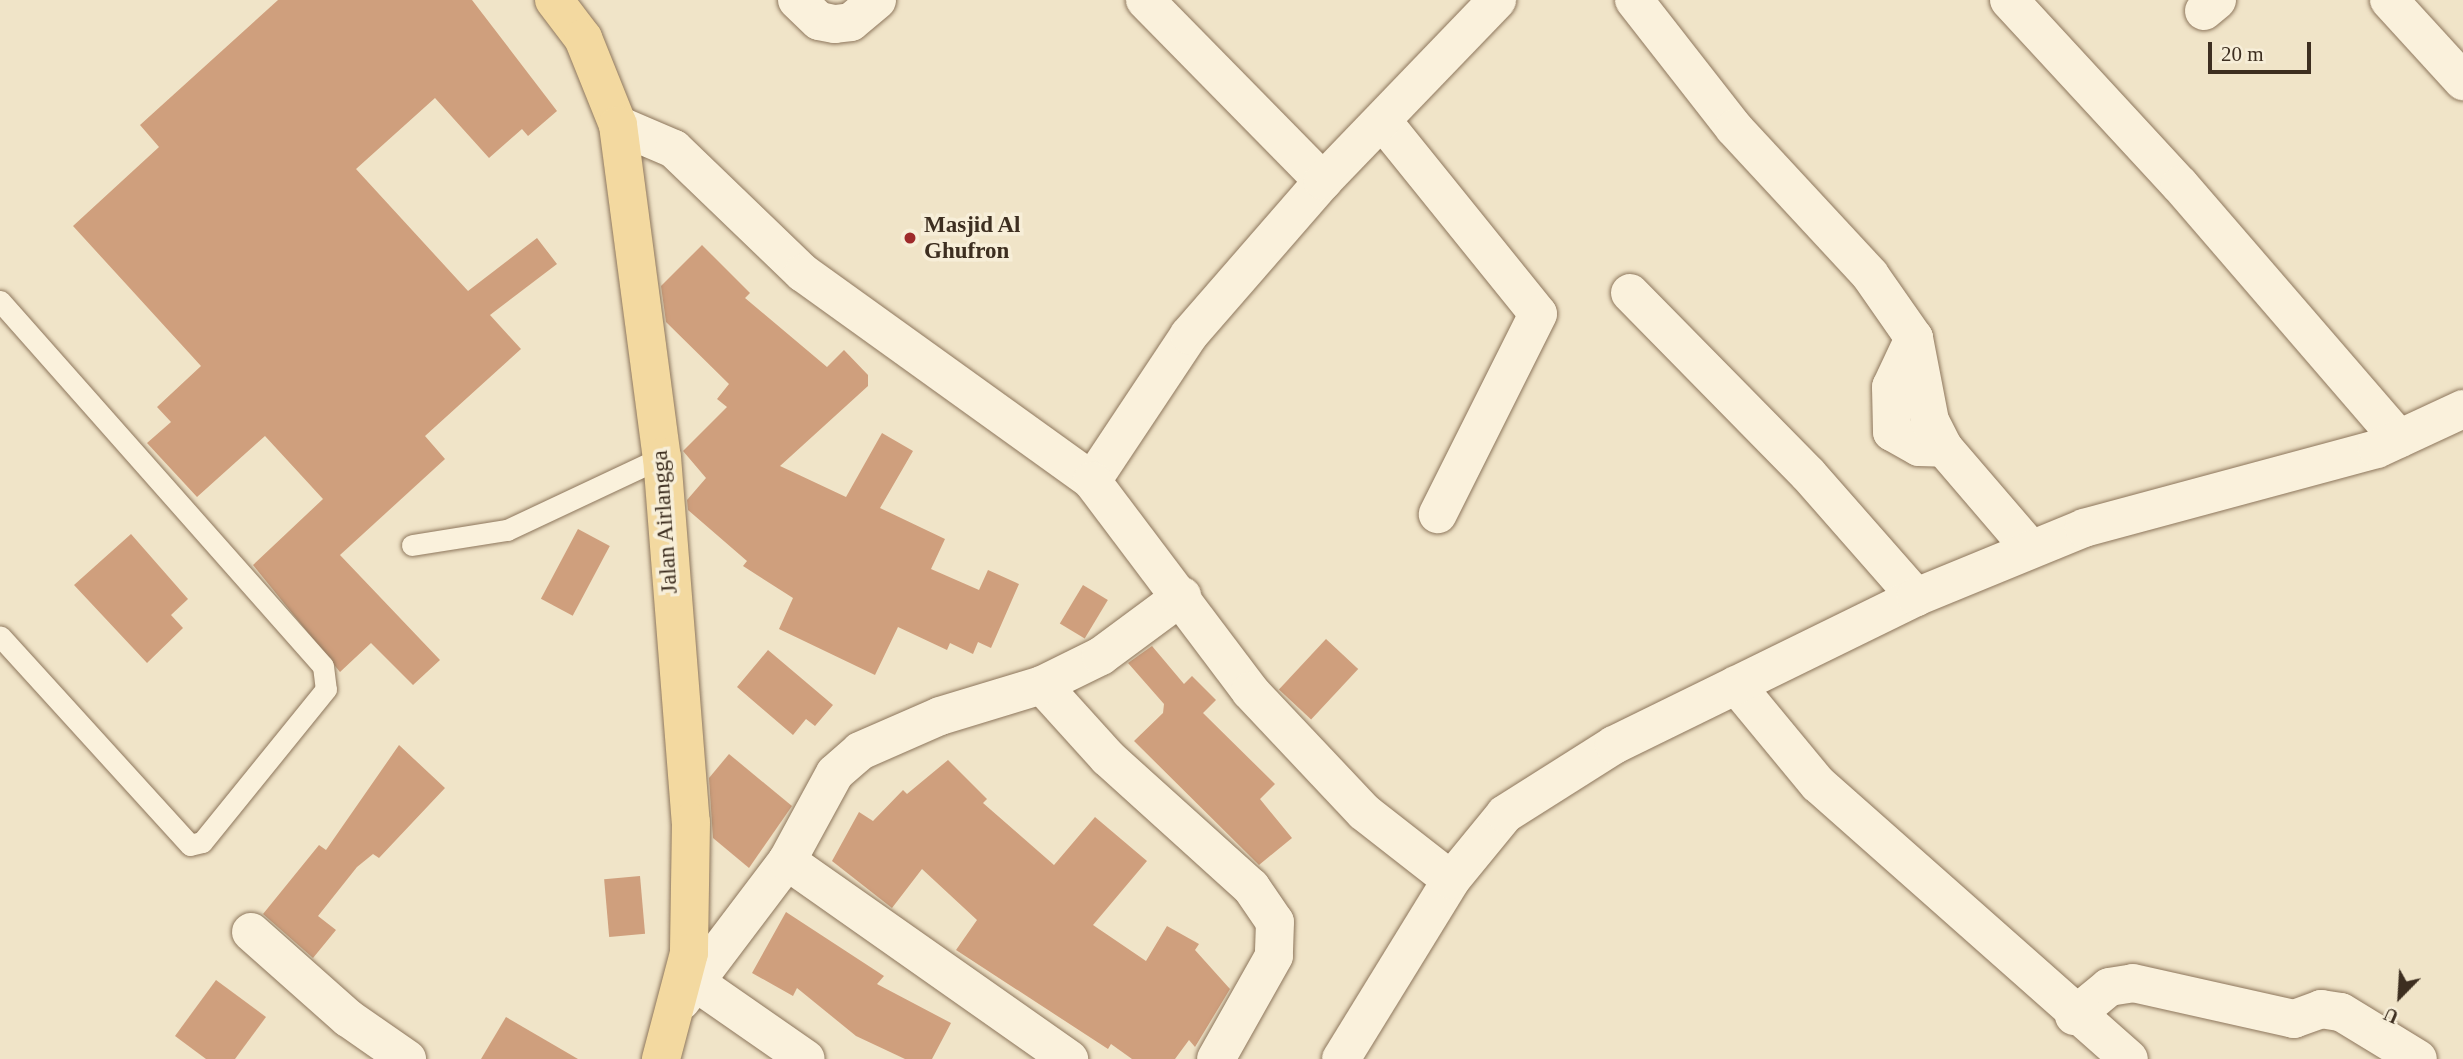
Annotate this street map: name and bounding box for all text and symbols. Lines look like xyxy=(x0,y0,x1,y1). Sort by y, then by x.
scale bar xyxy=(2211,28,2314,72)
text: 20 m xyxy=(2221,42,2264,66)
place label: Masjid Al Ghufron xyxy=(924,211,1022,265)
marker: Masjid Al Ghufron xyxy=(902,230,918,246)
street label: Jalan Airlangga xyxy=(646,449,684,595)
north arrow xyxy=(2365,961,2435,1031)
text: U xyxy=(2381,1003,2402,1028)

